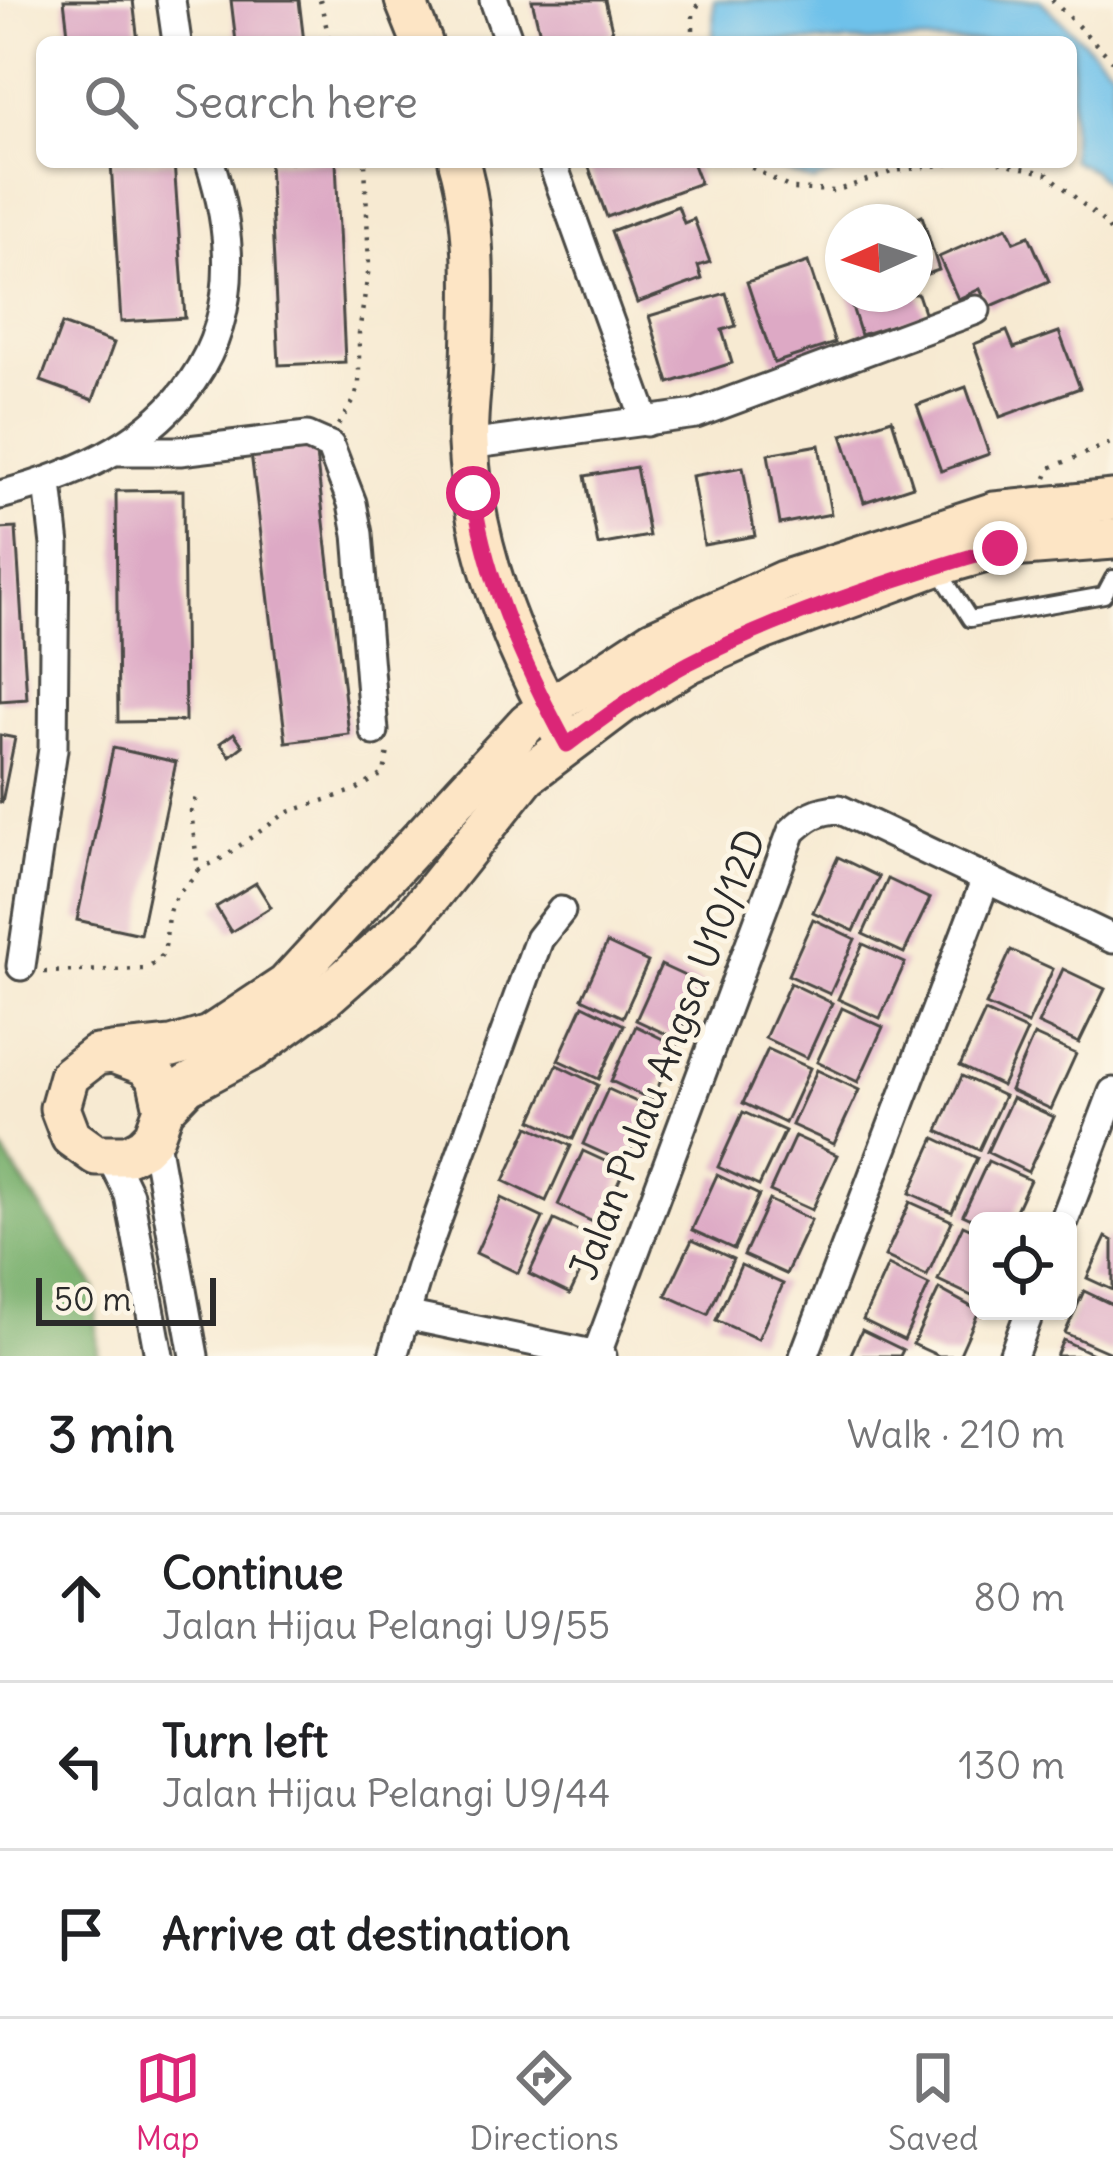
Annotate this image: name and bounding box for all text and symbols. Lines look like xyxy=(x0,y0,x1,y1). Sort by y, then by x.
search box xyxy=(36,36,1077,168)
icon: search xyxy=(78,69,144,135)
text: Search here xyxy=(174,74,418,130)
north arrow xyxy=(825,204,933,312)
route start xyxy=(446,466,500,520)
route end xyxy=(973,521,1027,575)
street label: Jalan Pulau Angsa U10/12D xyxy=(559,822,776,1286)
map controls xyxy=(969,1212,1077,1320)
button: locate xyxy=(969,1212,1077,1320)
scale bar xyxy=(36,1272,216,1325)
text: 50 m xyxy=(54,1278,131,1320)
text: 3 min xyxy=(48,1402,175,1466)
text: Walk · 210 m xyxy=(847,1410,1065,1459)
text: Continue xyxy=(162,1545,344,1601)
icon: ahead xyxy=(48,1565,114,1631)
text: 80 m xyxy=(973,1573,1065,1622)
text: Jalan Hijau Pelangi U9/55 xyxy=(162,1601,610,1650)
text: Turn left xyxy=(162,1713,328,1769)
icon: left xyxy=(48,1733,114,1799)
text: 130 m xyxy=(958,1741,1065,1790)
text: Jalan Hijau Pelangi U9/44 xyxy=(162,1769,610,1818)
icon: arrive xyxy=(48,1901,114,1967)
text: Arrive at destination xyxy=(162,1906,571,1962)
tab: Map xyxy=(135,2045,201,2159)
tab: Directions xyxy=(470,2045,619,2159)
tab: Saved xyxy=(888,2045,978,2159)

